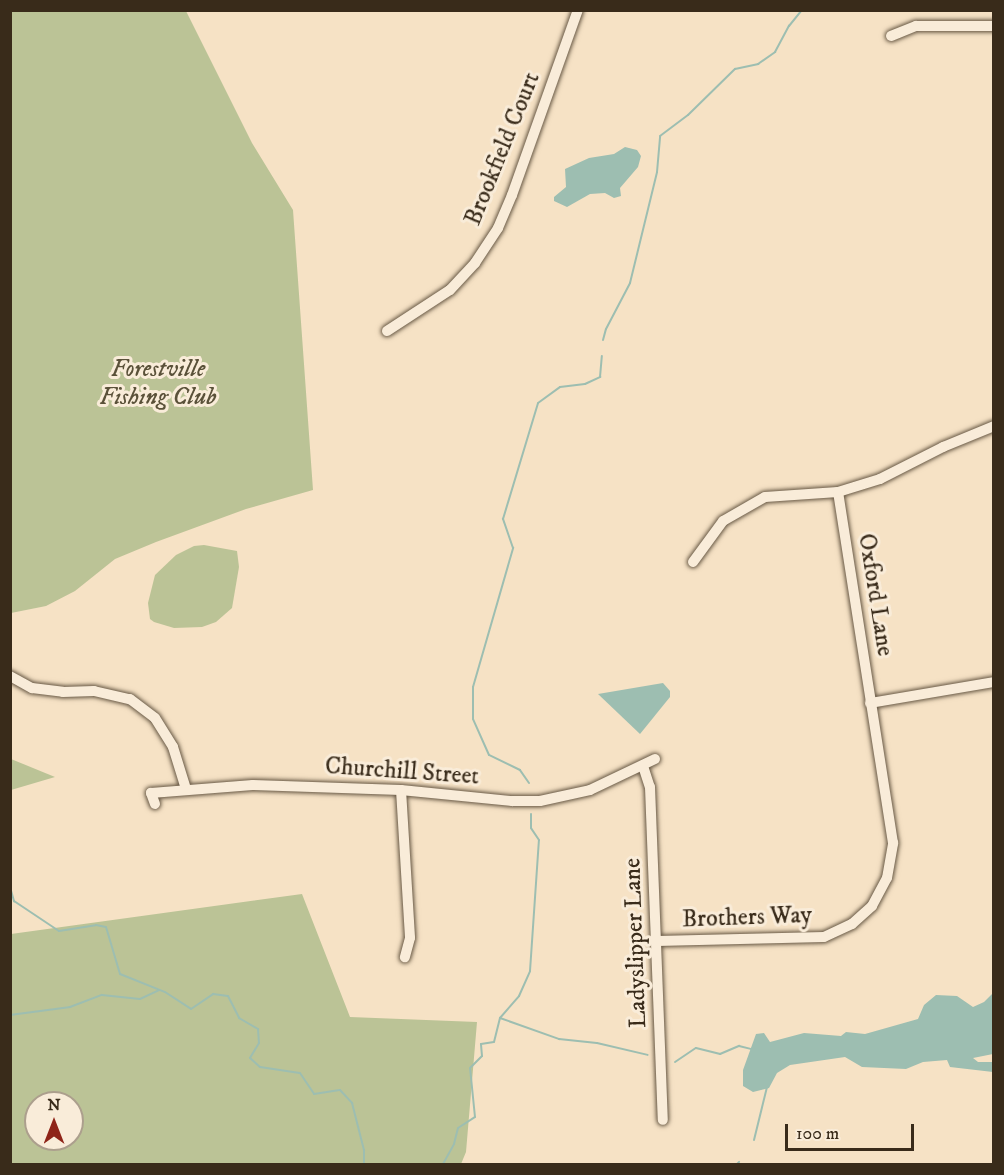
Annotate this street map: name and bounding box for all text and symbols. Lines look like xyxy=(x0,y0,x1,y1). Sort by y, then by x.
street label: Brookfield Court xyxy=(459,68,547,230)
park label: Forestville Fishing Club xyxy=(100,356,216,412)
street label: Oxford Lane xyxy=(851,532,899,658)
street label: Churchill Street xyxy=(324,752,480,792)
street label: Ladyslipper Lane xyxy=(619,858,653,1028)
street label: Brothers Way xyxy=(682,901,812,935)
north arrow xyxy=(24,1091,84,1151)
text: N xyxy=(47,1095,61,1115)
scale bar xyxy=(788,1112,917,1150)
text: 100 m xyxy=(796,1123,839,1145)

